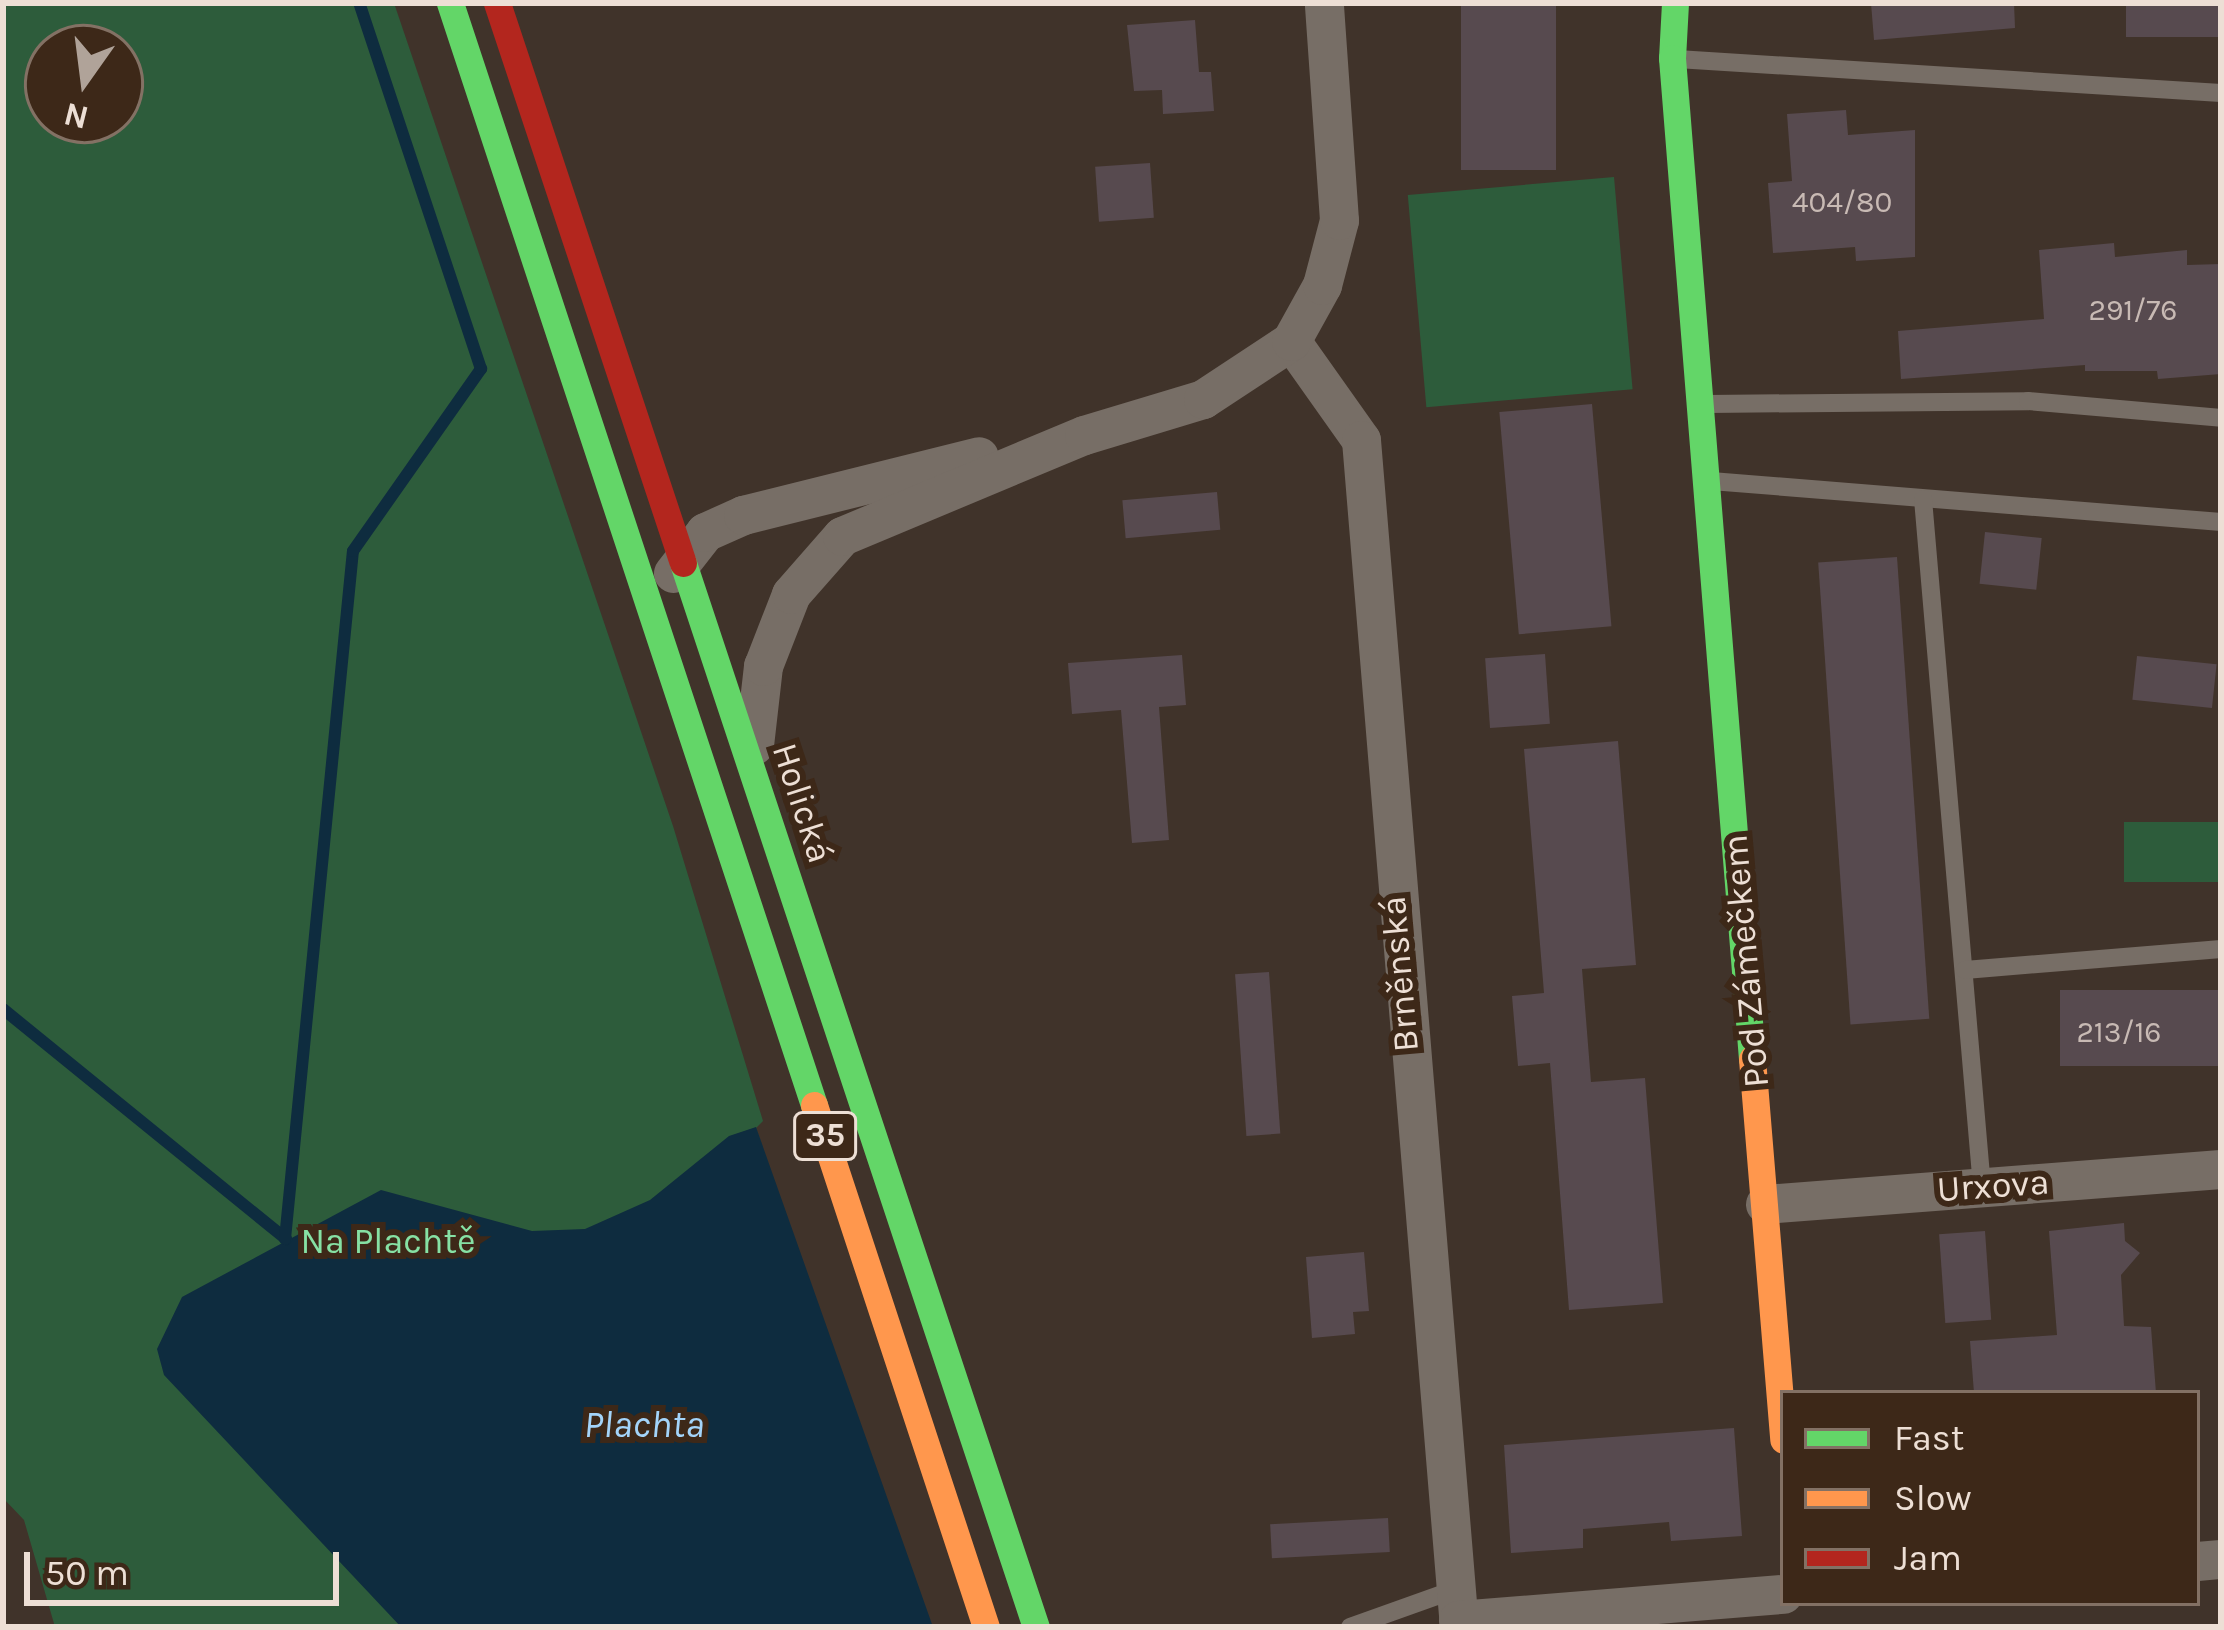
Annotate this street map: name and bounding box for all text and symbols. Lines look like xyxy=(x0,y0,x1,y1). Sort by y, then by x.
north arrow xyxy=(24,24,144,144)
text: N xyxy=(60,95,92,137)
house number: 404/80 xyxy=(1792,184,1892,220)
house number: 291/76 xyxy=(2089,292,2177,328)
street label: Holická xyxy=(762,738,842,868)
street label: Pod Zámečkem xyxy=(1713,833,1779,1089)
street label: Brněnská xyxy=(1372,894,1428,1054)
house number: 213/16 xyxy=(2076,1014,2162,1050)
road number: 35 xyxy=(792,1109,858,1163)
street label: Urxova xyxy=(1935,1161,2051,1211)
park label: Na Plachtě xyxy=(300,1220,476,1264)
legend xyxy=(1780,1390,2200,1606)
water label: Plachta xyxy=(583,1401,705,1447)
text: Fast xyxy=(1894,1417,1964,1459)
text: Slow xyxy=(1894,1477,1972,1519)
scale bar xyxy=(30,1528,345,1602)
text: Jam xyxy=(1894,1537,1962,1579)
text: 50 m xyxy=(45,1552,129,1594)

